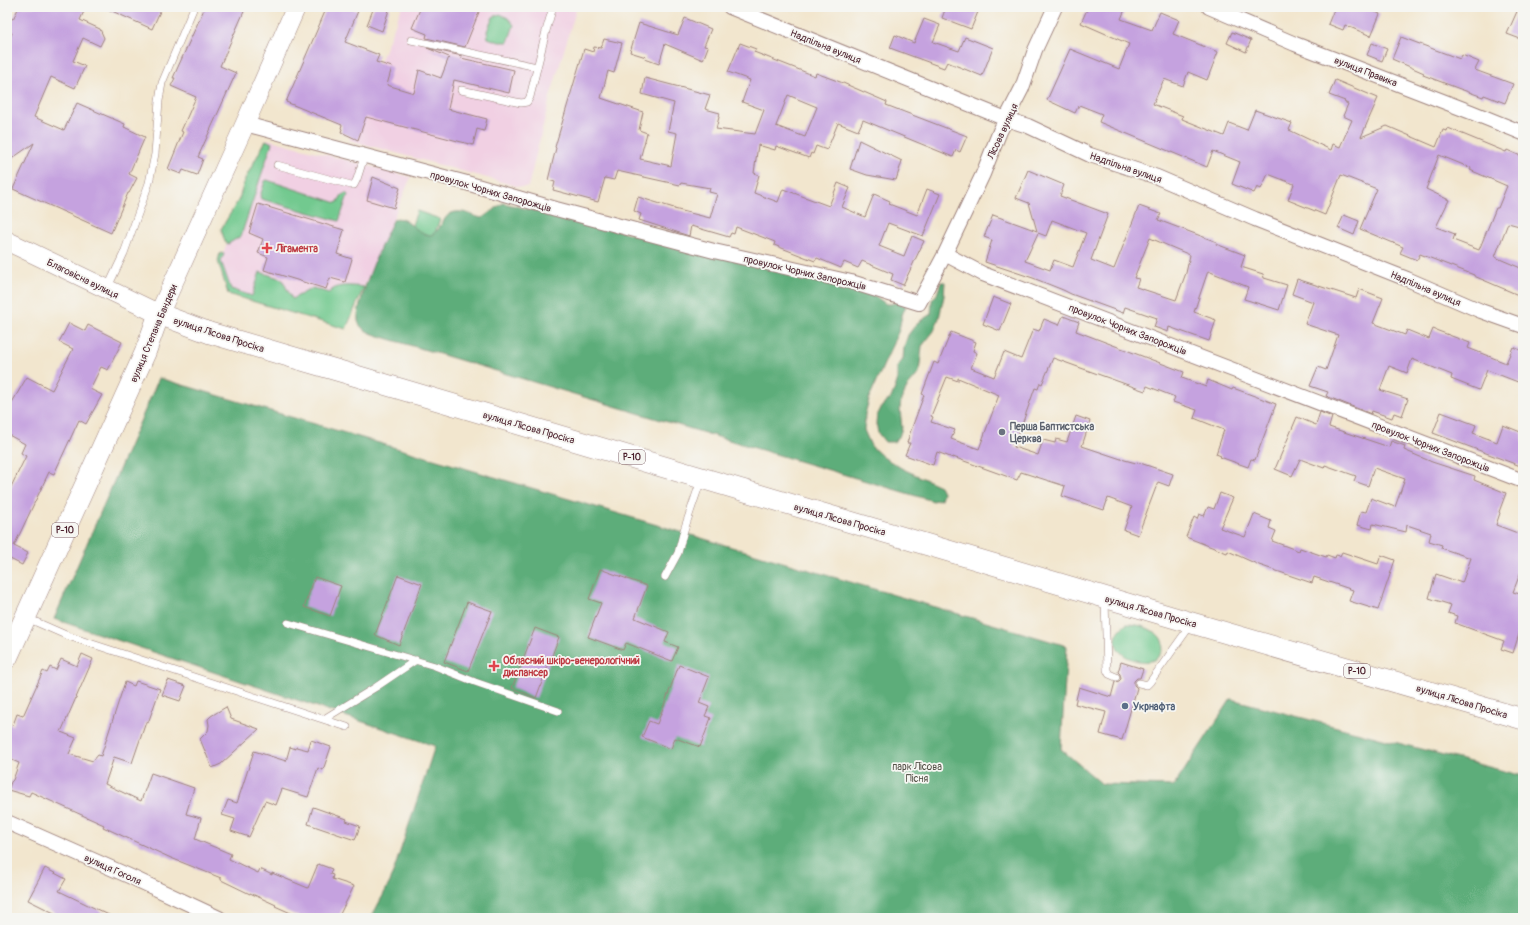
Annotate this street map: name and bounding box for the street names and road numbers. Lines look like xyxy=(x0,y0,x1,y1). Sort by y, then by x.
street label: Надпільна вулиця xyxy=(788,27,863,67)
street label: вулиця Правика xyxy=(1332,54,1399,90)
street label: Лісова вулиця xyxy=(984,102,1021,162)
street label: Надпільна вулиця xyxy=(1088,150,1164,186)
street label: провулок Чорних Запорожців xyxy=(429,169,553,215)
street label: провулок Чорних Запорожців xyxy=(742,253,867,293)
street label: Благовісна вулиця xyxy=(45,256,121,302)
street label: Надпільна вулиця xyxy=(1389,269,1463,309)
street label: вулиця Степана Бандери xyxy=(128,282,180,384)
street label: провулок Чорних Запорожців xyxy=(1067,302,1188,358)
street label: вулиця Лісова Просіка xyxy=(172,315,266,355)
street label: вулиця Лісова Просіка xyxy=(482,409,576,447)
street label: провулок Чорних Запорожців xyxy=(1370,419,1491,475)
road number: Р-10 xyxy=(619,450,645,464)
street label: вулиця Лісова Просіка xyxy=(793,501,887,539)
road number: Р-10 xyxy=(52,523,78,537)
street label: вулиця Лісова Просіка xyxy=(1104,593,1198,631)
road number: Р-10 xyxy=(1344,664,1370,678)
street label: вулиця Лісова Просіка xyxy=(1415,682,1509,722)
street label: вулиця Гоголя xyxy=(82,852,143,888)

